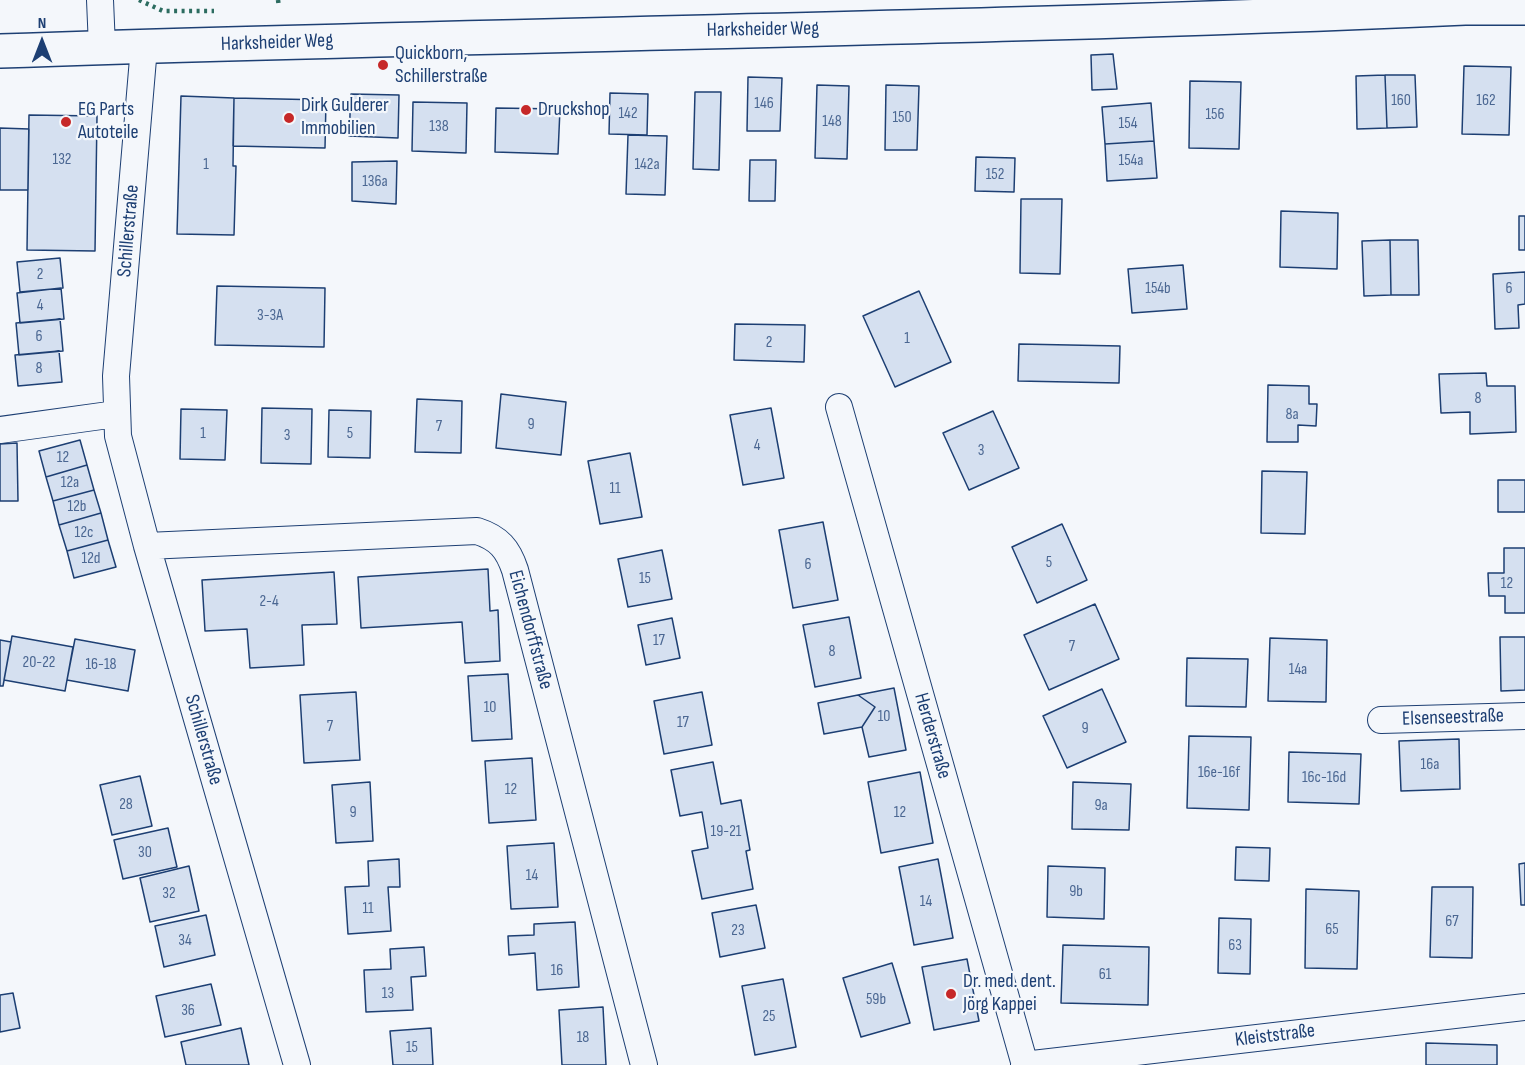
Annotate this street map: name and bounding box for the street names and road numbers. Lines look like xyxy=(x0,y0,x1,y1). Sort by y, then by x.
street label: Harksheider Weg xyxy=(707,17,819,43)
street label: Harksheider Weg xyxy=(220,29,334,57)
street label: Schillerstraße xyxy=(113,184,145,278)
street label: Eichendorffstraße xyxy=(503,568,557,692)
street label: Herderstraße xyxy=(908,690,956,782)
street label: Schillerstraße xyxy=(179,692,227,788)
street label: Elsenseestraße xyxy=(1402,704,1504,732)
street label: Kleiststraße xyxy=(1234,1019,1316,1053)

